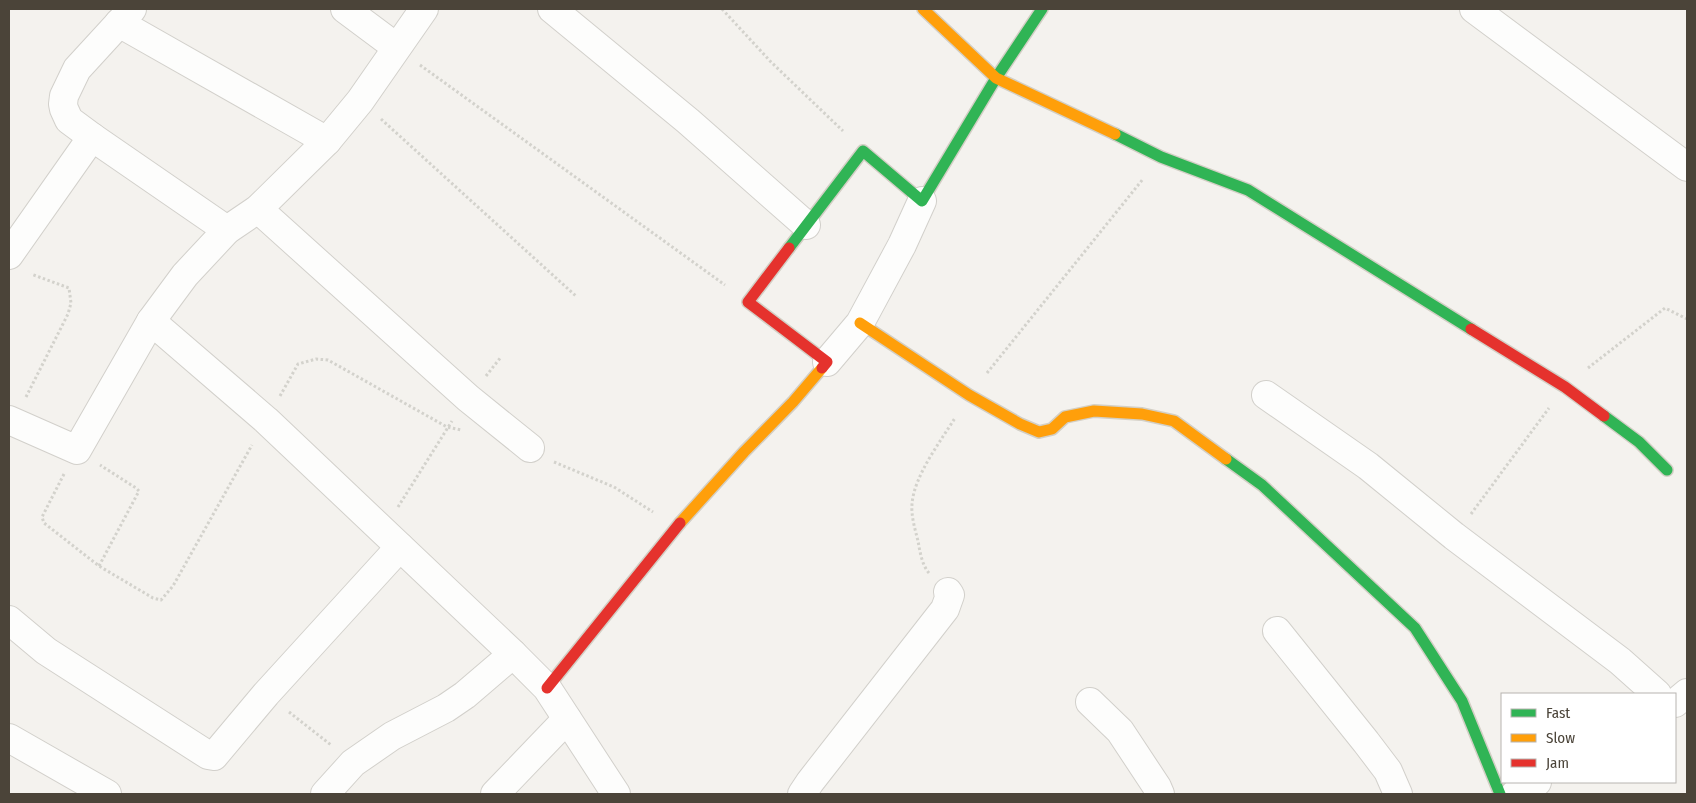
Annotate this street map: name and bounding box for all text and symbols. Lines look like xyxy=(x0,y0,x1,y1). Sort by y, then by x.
legend xyxy=(1501,693,1676,783)
text: Fast xyxy=(1546,704,1570,722)
text: Slow xyxy=(1546,729,1575,747)
text: Jam xyxy=(1546,754,1569,772)

